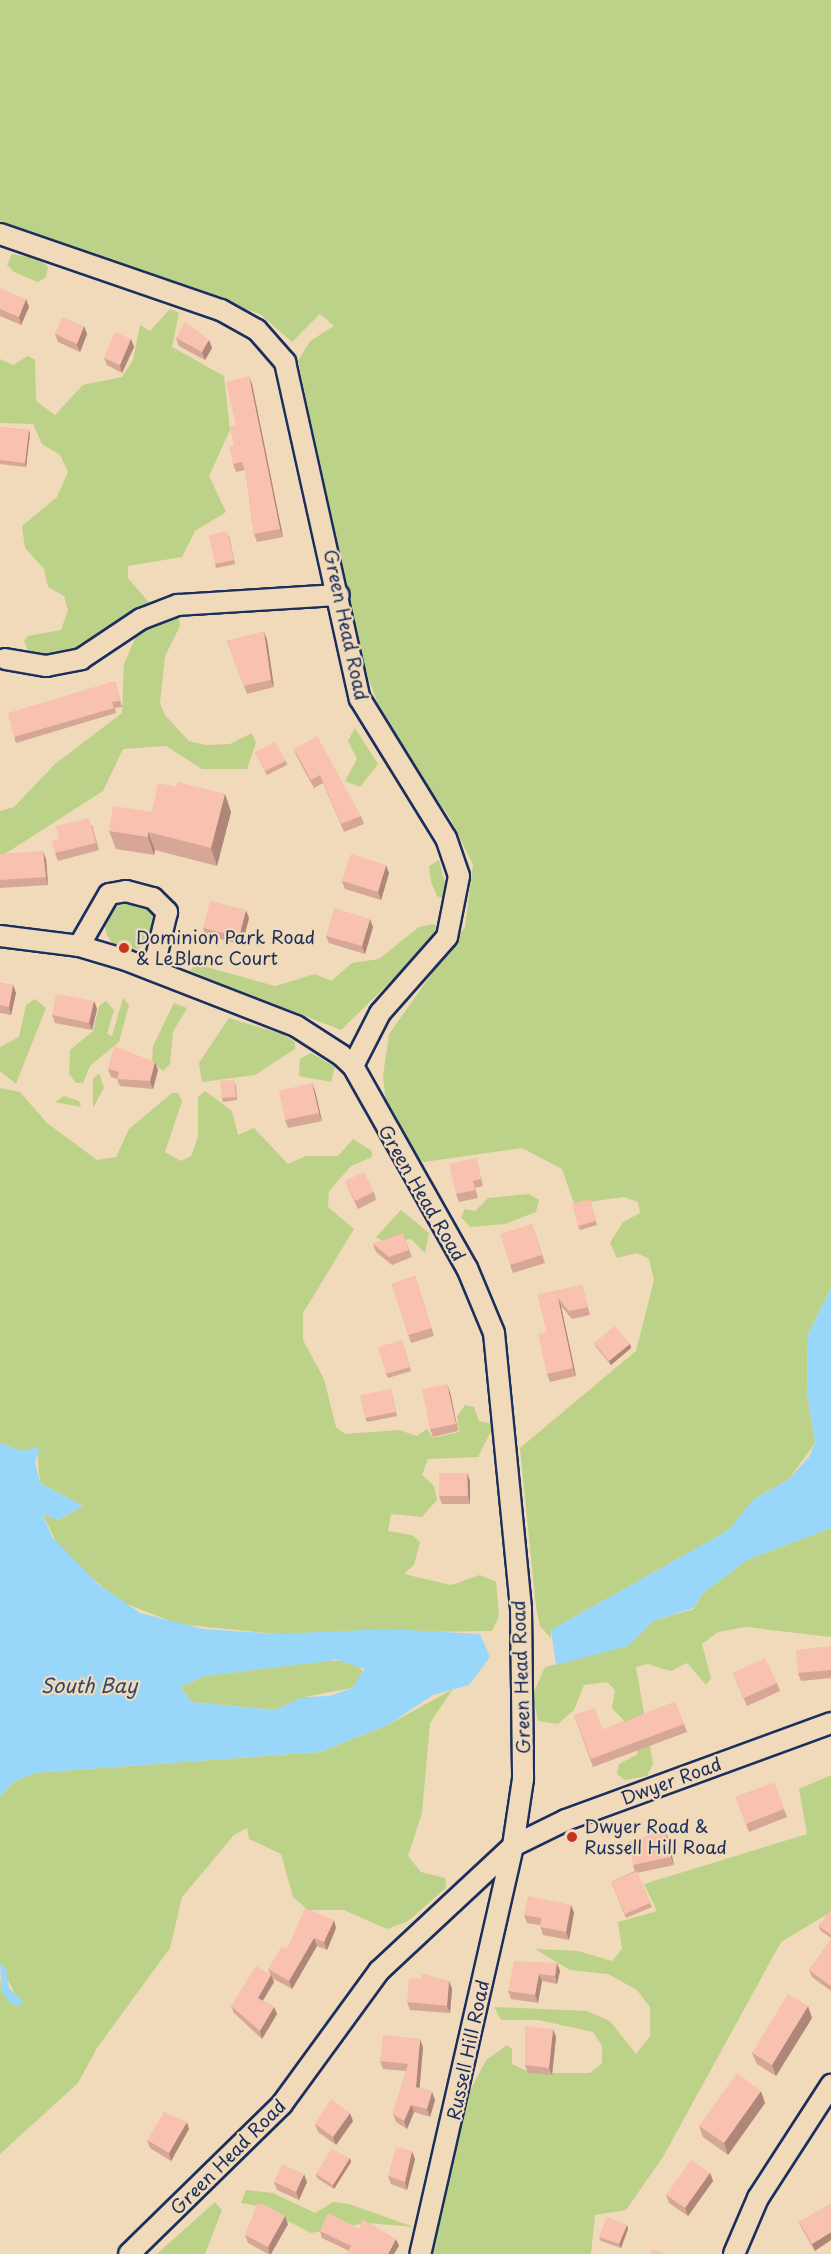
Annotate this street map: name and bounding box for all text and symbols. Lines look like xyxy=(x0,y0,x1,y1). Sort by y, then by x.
street label: Green Head Road xyxy=(319,547,373,703)
place label: Dominion Park Road & LeBlanc Court xyxy=(136,927,314,970)
marker: Dominion Park Road & LeBlanc Court xyxy=(117,941,131,955)
street label: Green Head Road xyxy=(374,1120,470,1266)
street label: Green Head Road xyxy=(507,1599,535,1755)
water label: South Bay xyxy=(40,1673,138,1697)
street label: Dwyer Road xyxy=(617,1753,725,1809)
place label: Dwyer Road & Russell Hill Road xyxy=(584,1816,727,1858)
marker: Dwyer Road & Russell Hill Road xyxy=(565,1830,579,1844)
street label: Russell Hill Road xyxy=(443,1978,493,2122)
street label: Green Head Road xyxy=(165,2094,291,2220)

